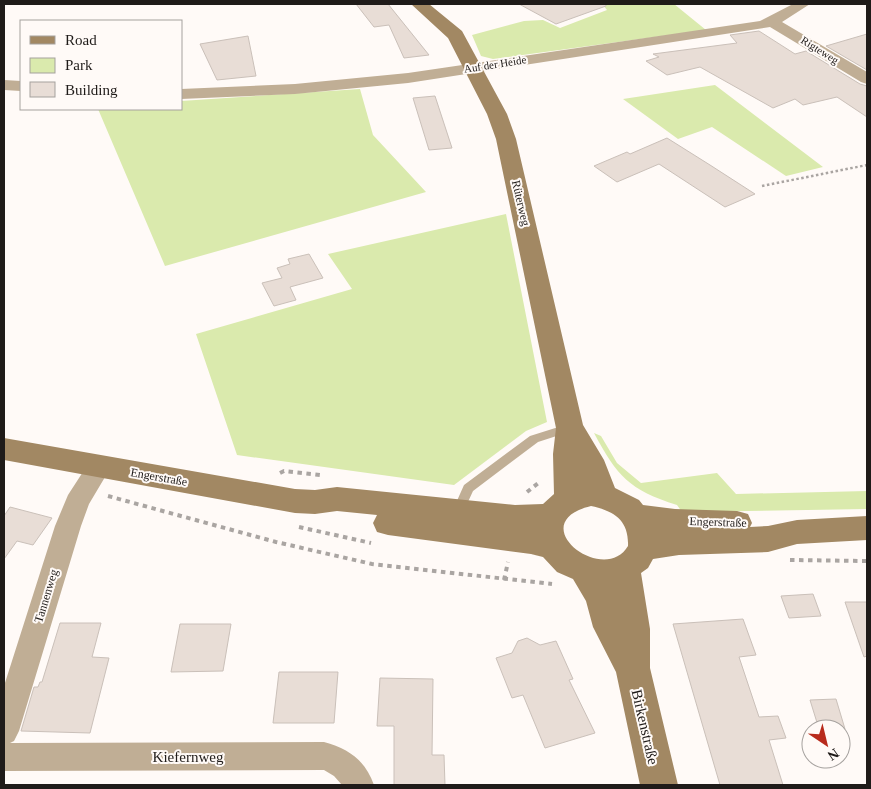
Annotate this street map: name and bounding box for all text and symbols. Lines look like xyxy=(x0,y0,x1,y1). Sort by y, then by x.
legend xyxy=(20,20,182,110)
text: Road xyxy=(65,32,97,48)
street label: Rigteweg xyxy=(799,34,841,67)
street label: Auf der Heide xyxy=(463,53,527,75)
text: Park xyxy=(65,57,93,73)
text: Building xyxy=(65,82,118,98)
street label: Rüterweg xyxy=(509,179,533,227)
street label: Engerstraße xyxy=(130,465,188,489)
street label: Engerstraße xyxy=(689,514,747,530)
street label: Tannenweg xyxy=(31,568,61,624)
street label: Birkenstraße xyxy=(629,688,661,766)
north arrow xyxy=(801,719,851,769)
text: N xyxy=(825,745,842,763)
street label: Kiefernweg xyxy=(153,749,224,765)

